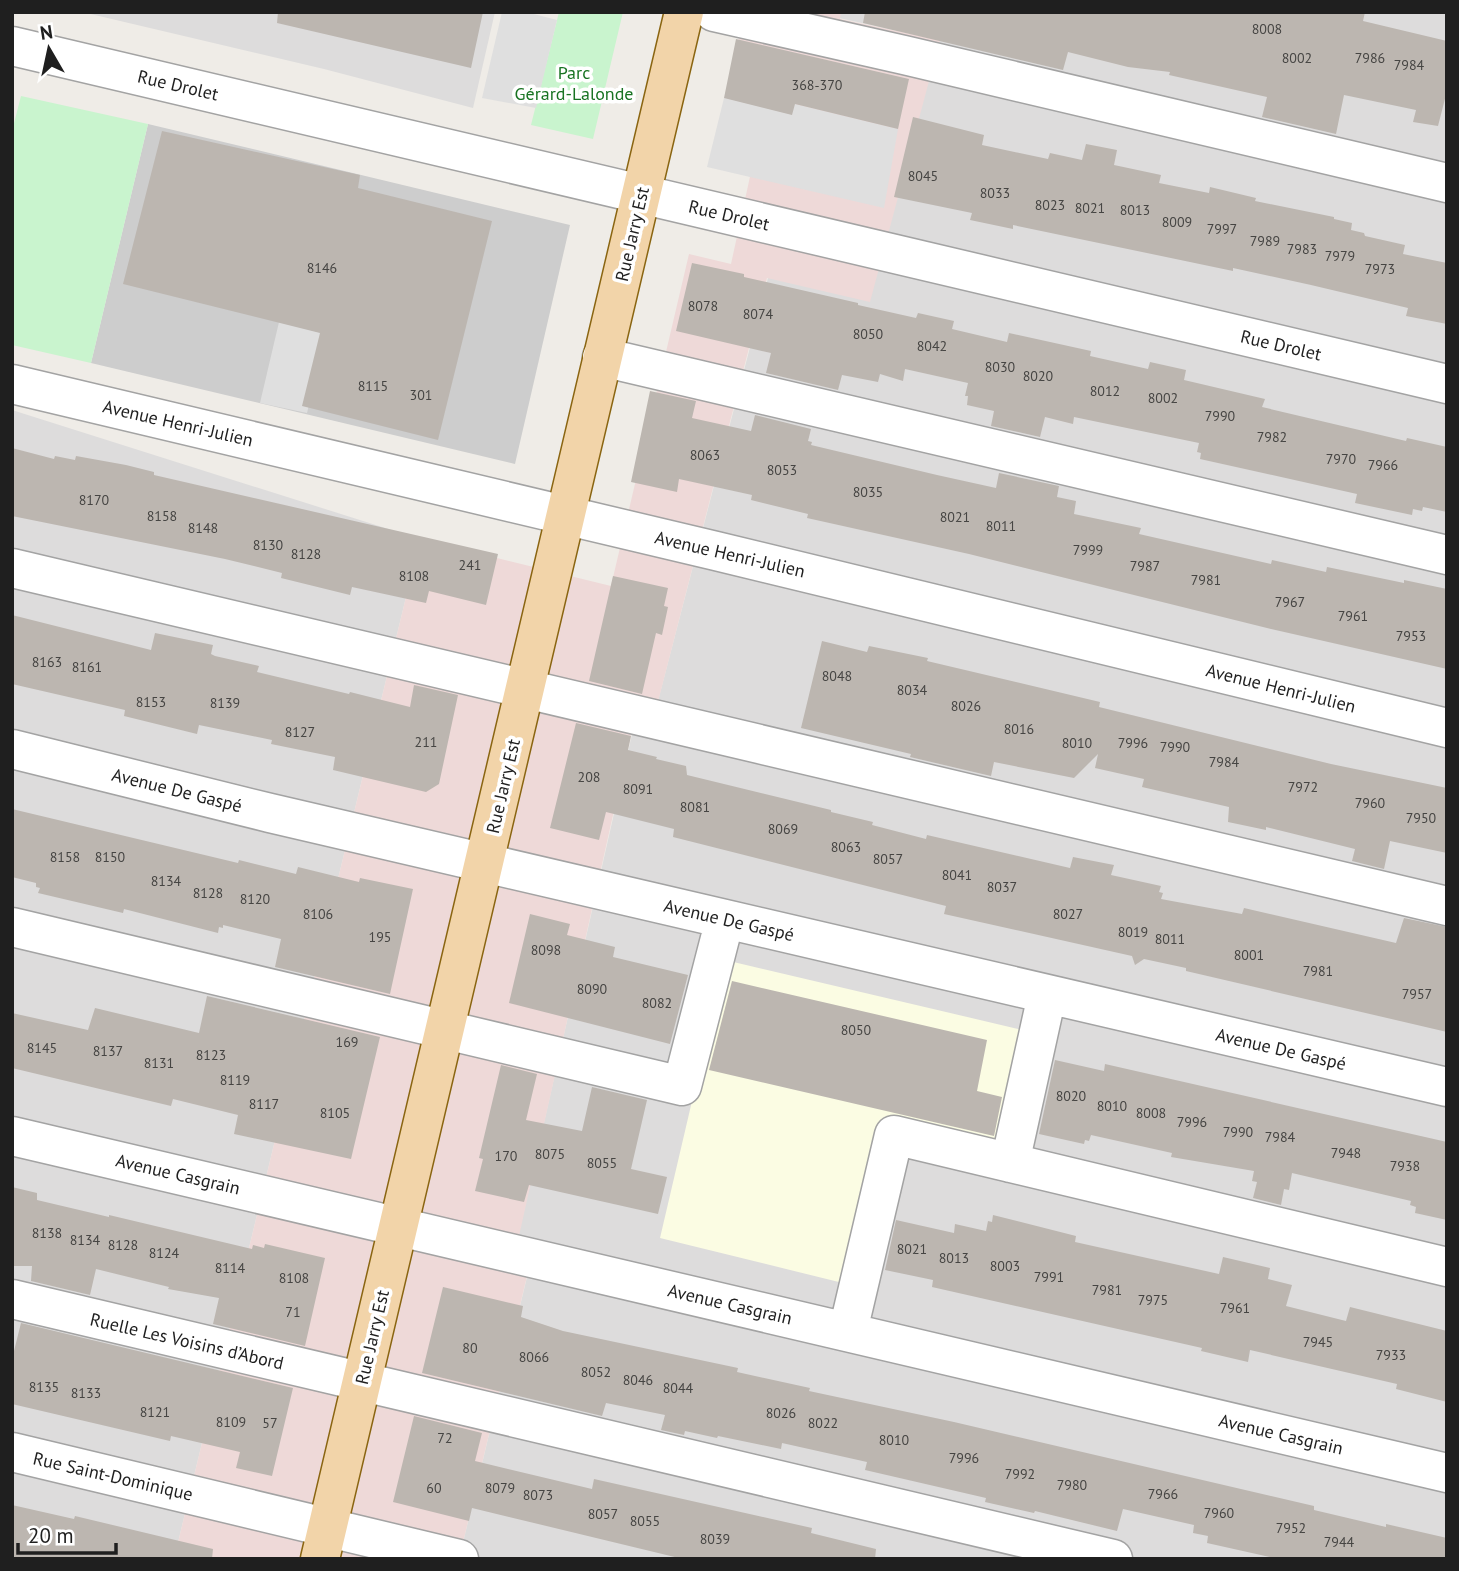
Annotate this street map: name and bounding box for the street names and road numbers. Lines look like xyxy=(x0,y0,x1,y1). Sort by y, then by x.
street label: Rue Drolet xyxy=(135,65,221,105)
street label: Rue Jarry Est xyxy=(610,184,654,284)
street label: Rue Drolet xyxy=(686,195,772,235)
street label: Rue Drolet xyxy=(1238,325,1324,365)
street label: Avenue Henri-Julien xyxy=(101,395,255,451)
street label: Avenue Henri-Julien xyxy=(653,526,807,582)
street label: Avenue Henri-Julien xyxy=(1204,658,1358,718)
street label: Rue Jarry Est xyxy=(481,736,525,836)
street label: Avenue De Gaspé xyxy=(110,763,244,817)
street label: Avenue De Gaspé xyxy=(662,894,796,946)
street label: Avenue De Gaspé xyxy=(1214,1023,1348,1075)
street label: Avenue Casgrain xyxy=(114,1149,242,1199)
street label: Avenue Casgrain xyxy=(666,1279,794,1329)
street label: Rue Jarry Est xyxy=(350,1287,394,1387)
street label: Ruelle Les Voisins d’Abord xyxy=(88,1308,286,1374)
street label: Avenue Casgrain xyxy=(1217,1409,1345,1459)
street label: Rue Saint-Dominique xyxy=(31,1446,195,1506)

